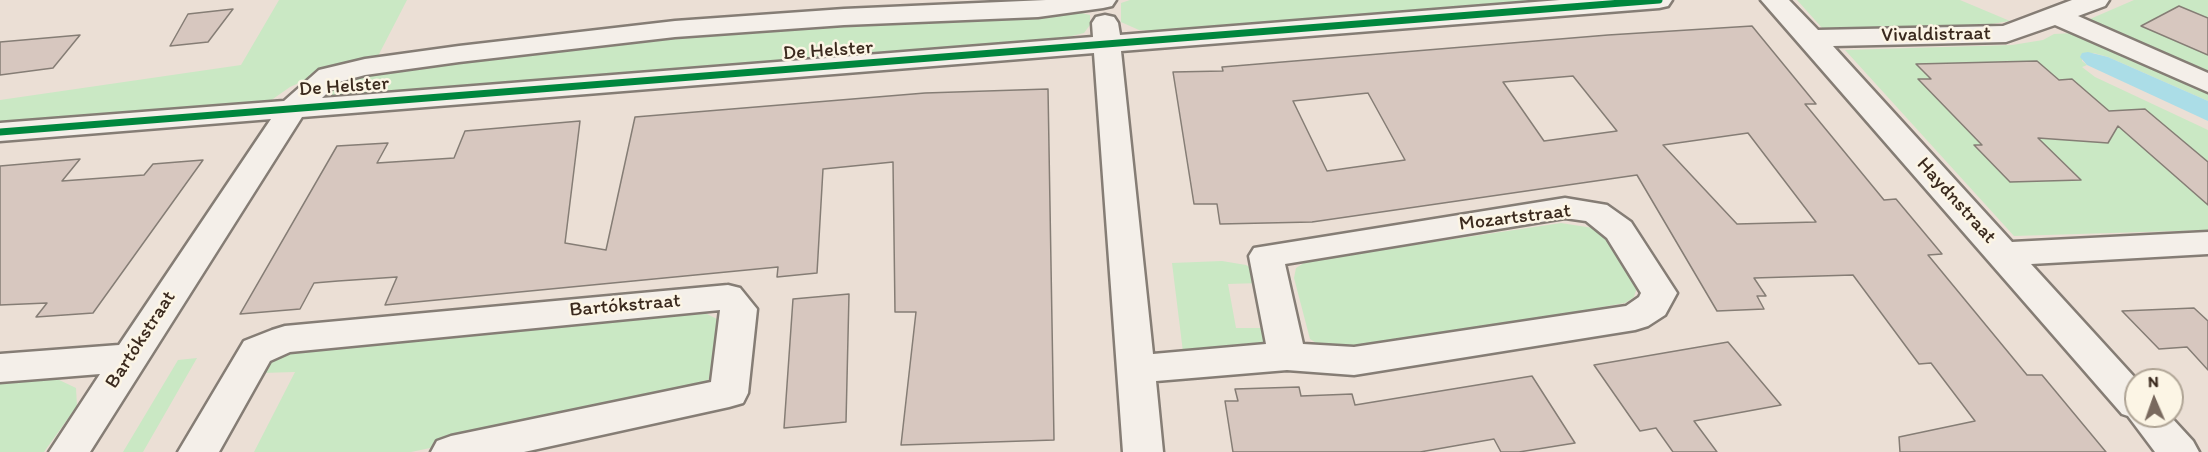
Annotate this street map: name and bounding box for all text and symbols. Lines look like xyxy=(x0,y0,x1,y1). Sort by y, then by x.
street label: Vivaldistraat xyxy=(1881,22,1991,48)
street label: De Helster xyxy=(782,36,874,66)
street label: De Helster xyxy=(298,72,390,102)
street label: Haydnstraat xyxy=(1911,153,2001,249)
street label: Mozartstraat xyxy=(1458,199,1572,237)
street label: Bartókstraat xyxy=(101,287,181,393)
street label: Bartókstraat xyxy=(568,289,682,323)
north arrow xyxy=(2124,368,2184,428)
text: N xyxy=(2148,372,2159,391)

